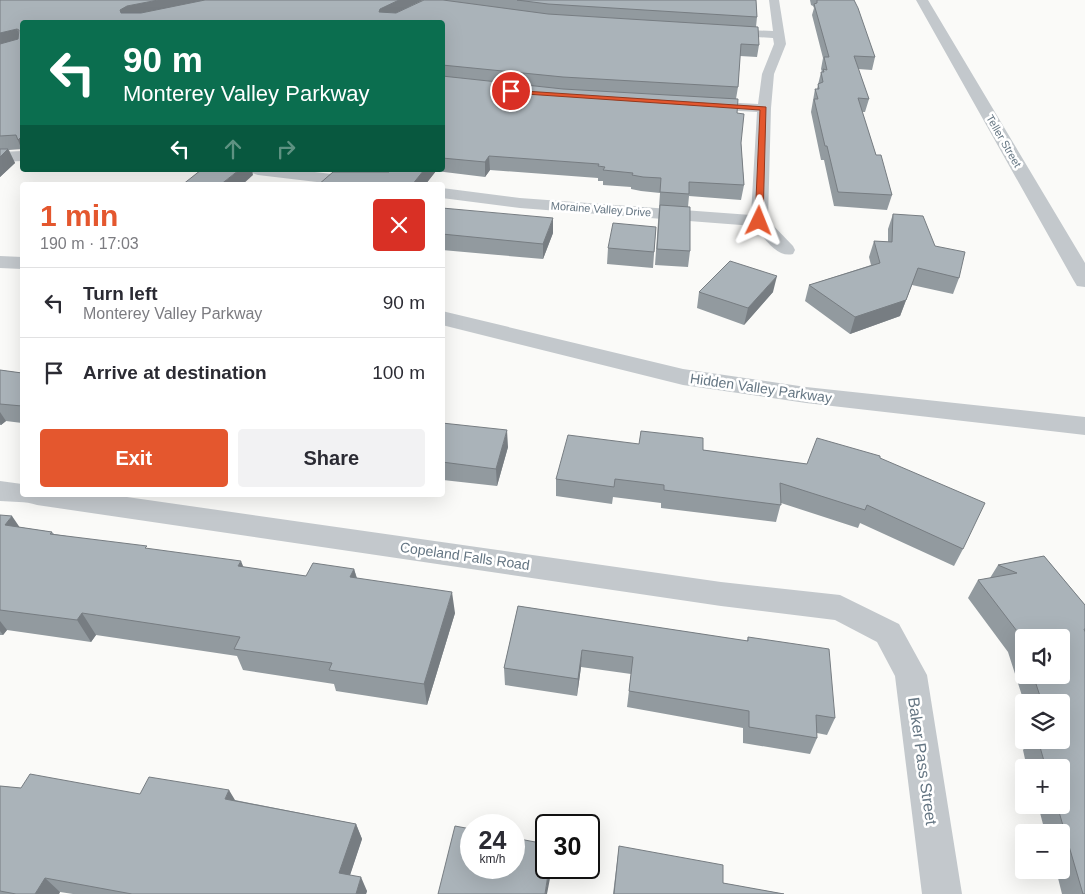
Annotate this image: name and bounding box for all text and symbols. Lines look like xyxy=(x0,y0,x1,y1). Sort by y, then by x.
icon: left xyxy=(40,40,105,105)
text: 90 m xyxy=(123,40,203,79)
pin xyxy=(490,70,532,112)
icon: arrive xyxy=(497,77,525,105)
text: Monterey Valley Parkway xyxy=(123,81,370,106)
street label: Teller Street xyxy=(984,113,1024,169)
icon: left xyxy=(166,135,194,163)
icon: ahead xyxy=(219,135,247,163)
icon: right xyxy=(272,135,300,163)
position arrow xyxy=(732,194,784,246)
text: 1 min xyxy=(40,199,118,232)
button: close xyxy=(373,199,425,251)
street label: Moraine Valley Drive xyxy=(550,200,652,218)
text: 190 m · 17:03 xyxy=(40,235,139,252)
text: Turn left xyxy=(83,283,158,304)
icon: left xyxy=(40,289,68,317)
text: 90 m xyxy=(383,292,425,313)
text: Monterey Valley Parkway xyxy=(83,305,262,322)
icon: arrive xyxy=(40,359,68,387)
text: Arrive at destination xyxy=(83,362,267,383)
text: 100 m xyxy=(372,362,425,383)
street label: Hidden Valley Parkway xyxy=(689,370,833,406)
button: Exit xyxy=(40,429,228,487)
button: Share xyxy=(238,429,425,487)
street label: Copeland Falls Road xyxy=(399,539,531,573)
map controls xyxy=(1015,629,1070,879)
button: sound xyxy=(1015,629,1070,684)
button: layers xyxy=(1015,694,1070,749)
street label: Baker Pass Street xyxy=(905,696,940,827)
button: + xyxy=(1015,759,1070,814)
speed limit sign: 30 xyxy=(535,814,600,879)
button: − xyxy=(1015,824,1070,879)
text: 24 xyxy=(479,826,506,854)
text: km/h xyxy=(479,852,506,866)

